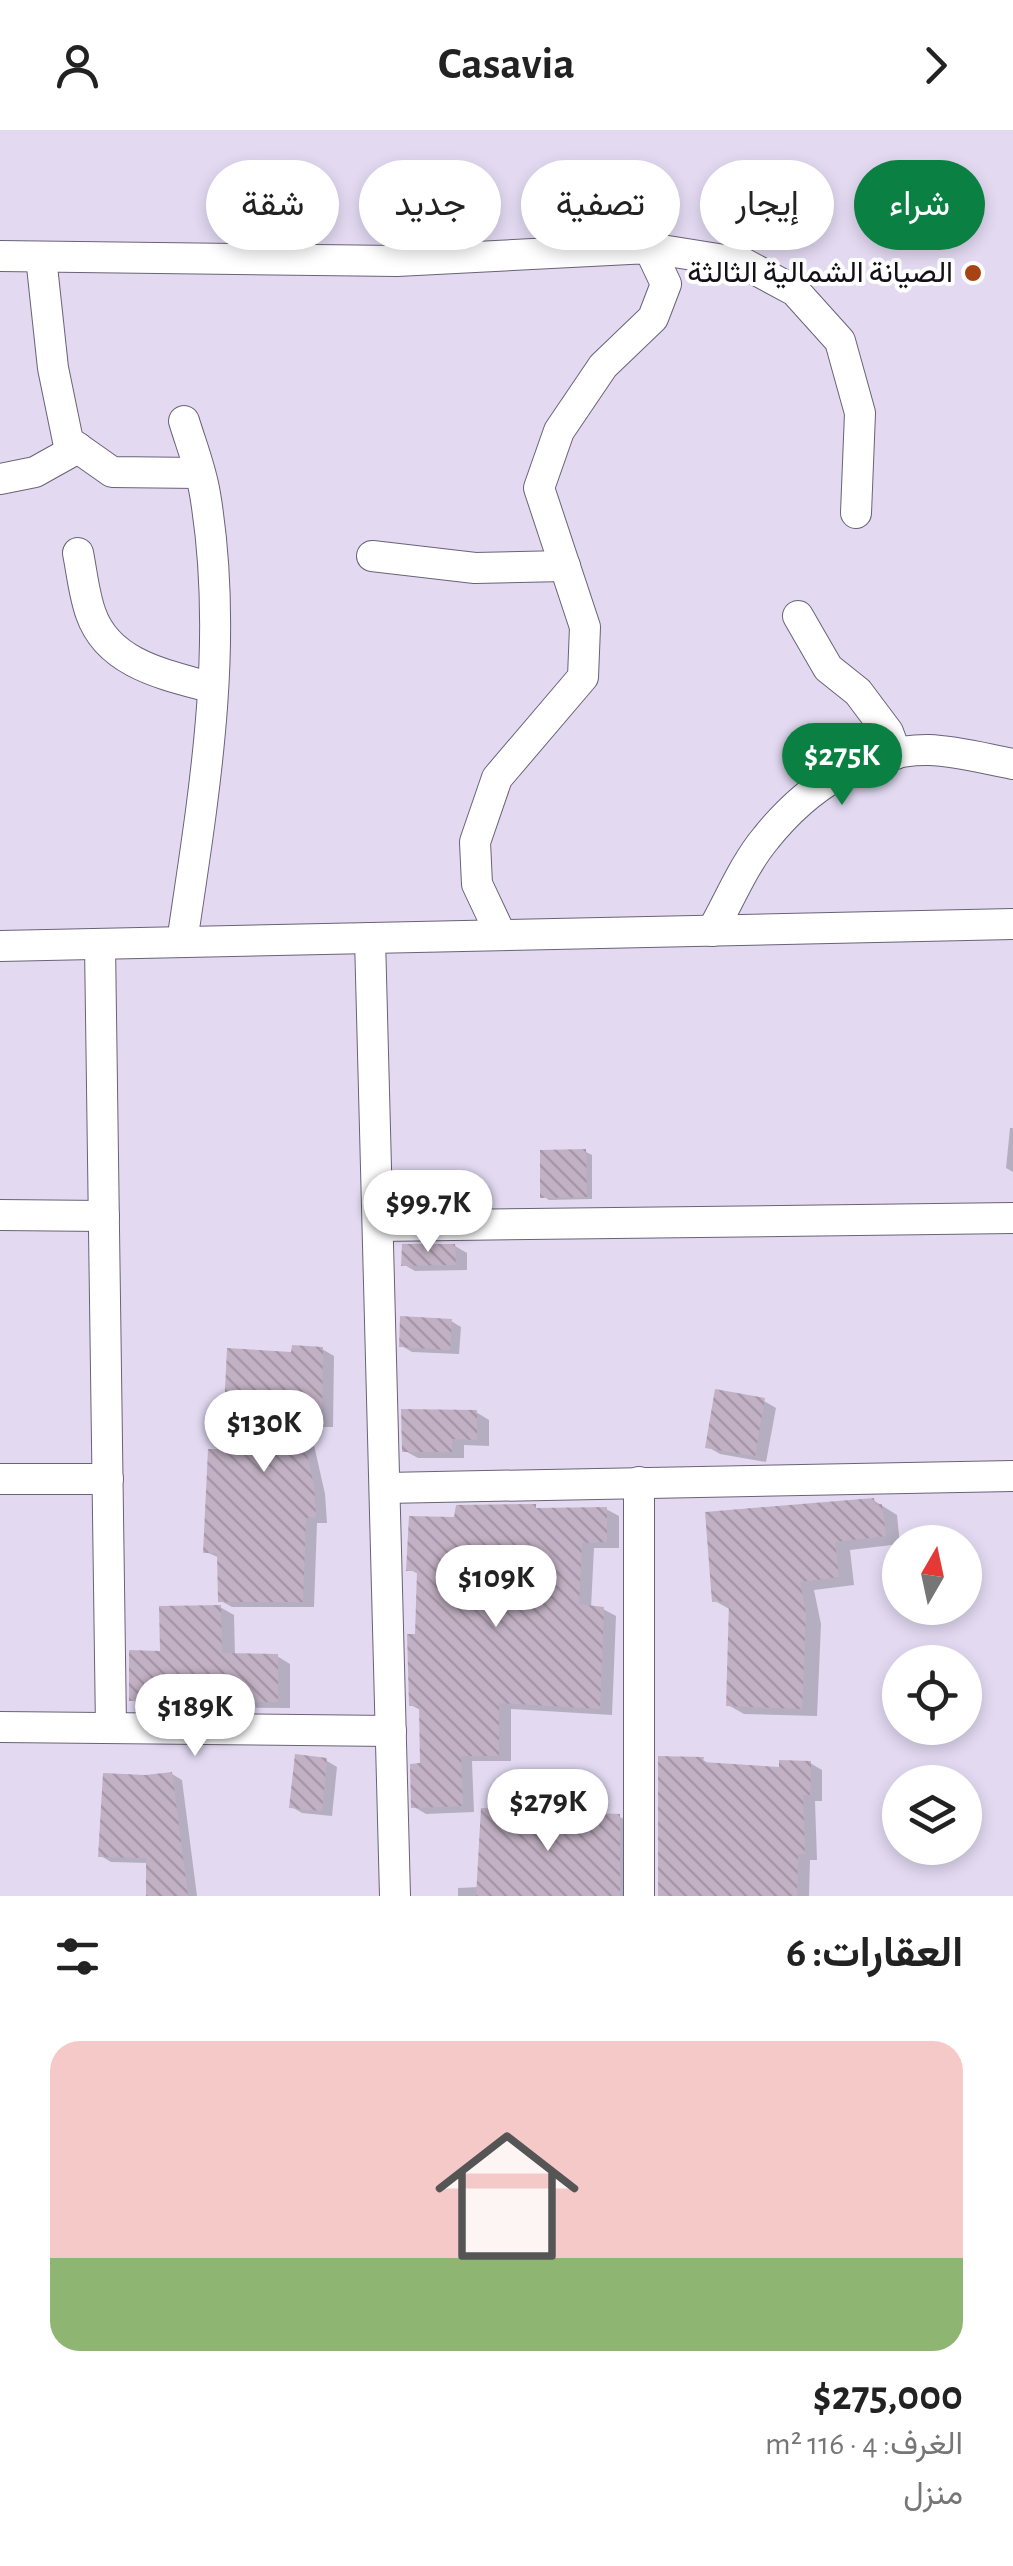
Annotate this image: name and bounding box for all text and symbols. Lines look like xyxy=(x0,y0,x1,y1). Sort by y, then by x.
icon: person xyxy=(50,38,105,93)
icon: forward xyxy=(908,38,963,93)
text: Casavia xyxy=(438,42,575,87)
chip: شقة xyxy=(206,160,339,250)
chip: جديد xyxy=(359,160,501,250)
chip: تصفية xyxy=(521,160,680,250)
chip: إيجار xyxy=(700,160,834,250)
chip: شراء xyxy=(854,160,985,250)
place label: الصيانة الشمالية الثالثة xyxy=(687,258,953,289)
marker: الصيانة الشمالية الثالثة xyxy=(962,262,984,284)
pin: $275K xyxy=(772,723,912,808)
text: $275K xyxy=(804,739,880,771)
pin: $99.7K xyxy=(347,1170,509,1255)
text: $99.7K xyxy=(385,1186,471,1218)
pin: $130K xyxy=(194,1390,334,1475)
text: $130K xyxy=(226,1406,302,1438)
north arrow xyxy=(882,1525,982,1625)
map controls xyxy=(882,1525,982,1865)
pin: $109K xyxy=(426,1545,566,1630)
text: $109K xyxy=(458,1561,534,1593)
button: locate xyxy=(882,1645,982,1745)
pin: $189K xyxy=(125,1674,265,1759)
text: $189K xyxy=(157,1690,233,1722)
button: layers xyxy=(882,1765,982,1865)
pin: $279K xyxy=(478,1769,618,1854)
text: $279K xyxy=(509,1785,587,1817)
icon: filters xyxy=(50,1929,105,1984)
text: العقارات: 6 xyxy=(786,1932,963,1974)
icon: home xyxy=(417,2106,597,2286)
text: $275,000 xyxy=(813,2375,963,2417)
text: الغرف: 4 · 116 m² xyxy=(765,2428,963,2460)
text: منزل xyxy=(903,2478,963,2510)

